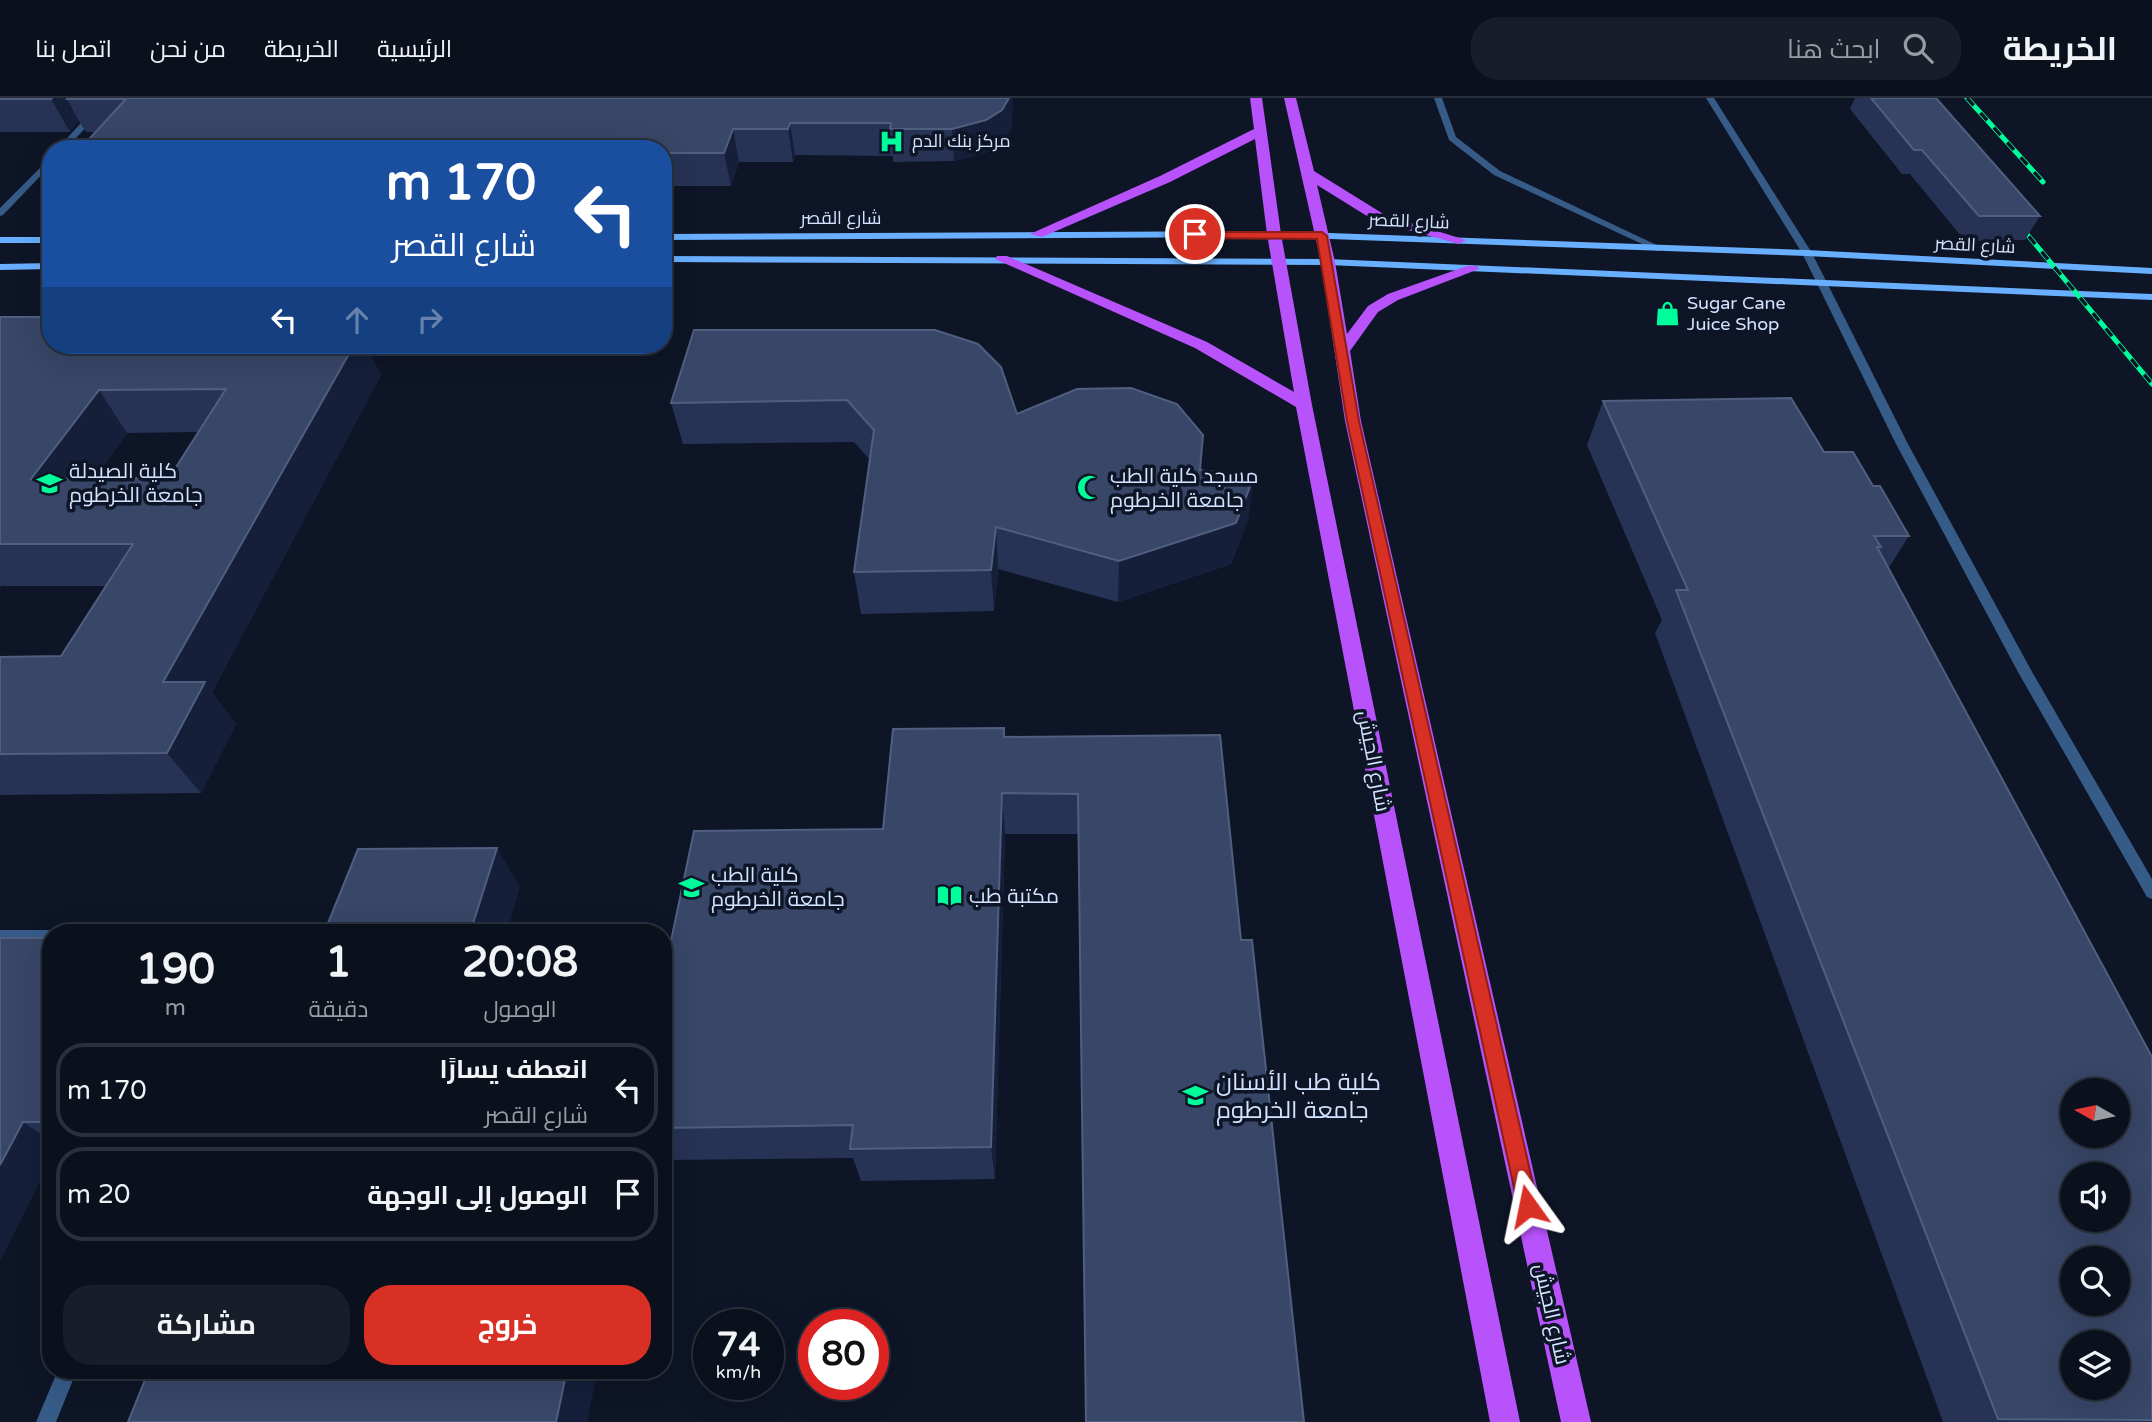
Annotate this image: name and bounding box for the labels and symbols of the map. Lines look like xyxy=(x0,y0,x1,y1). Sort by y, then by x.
hospital icon: مركز بنك الدم xyxy=(878,127,906,155)
place label: مركز بنك الدم xyxy=(912,130,1010,153)
pin xyxy=(1165,204,1225,264)
street label: شارع القصر xyxy=(800,207,881,230)
street label: شارع القصر xyxy=(1367,209,1450,234)
street label: شارع القصر xyxy=(1933,232,2016,259)
place label: Sugar Cane Juice Shop xyxy=(1687,292,1786,335)
shop icon: Sugar Cane Juice Shop xyxy=(1653,299,1681,327)
place label: كلية الصيدلة جامعة الخرطوم xyxy=(69,459,203,509)
place label: مسجد كلية الطب جامعة الخرطوم xyxy=(1110,464,1259,514)
school or university icon: كلية الصيدلة جامعة الخرطوم xyxy=(35,469,63,497)
mosque icon: مسجد كلية الطب جامعة الخرطوم xyxy=(1076,474,1104,502)
street label: شارع الجيش xyxy=(1350,708,1396,814)
place label: كلية الطب جامعة الخرطوم xyxy=(711,863,845,913)
school or university icon: كلية الطب جامعة الخرطوم xyxy=(677,873,705,901)
library icon: مكتبة طب xyxy=(935,882,963,910)
place label: مكتبة طب xyxy=(969,884,1059,909)
place label: كلية طب الأسنان جامعة الخرطوم xyxy=(1216,1068,1381,1126)
north arrow xyxy=(2060,1078,2130,1148)
school or university icon: كلية طب الأسنان جامعة الخرطوم xyxy=(1182,1082,1210,1110)
position arrow xyxy=(1491,1169,1565,1243)
street label: شارع الجيش xyxy=(1527,1261,1575,1367)
speed limit sign: 80 xyxy=(798,1309,889,1400)

